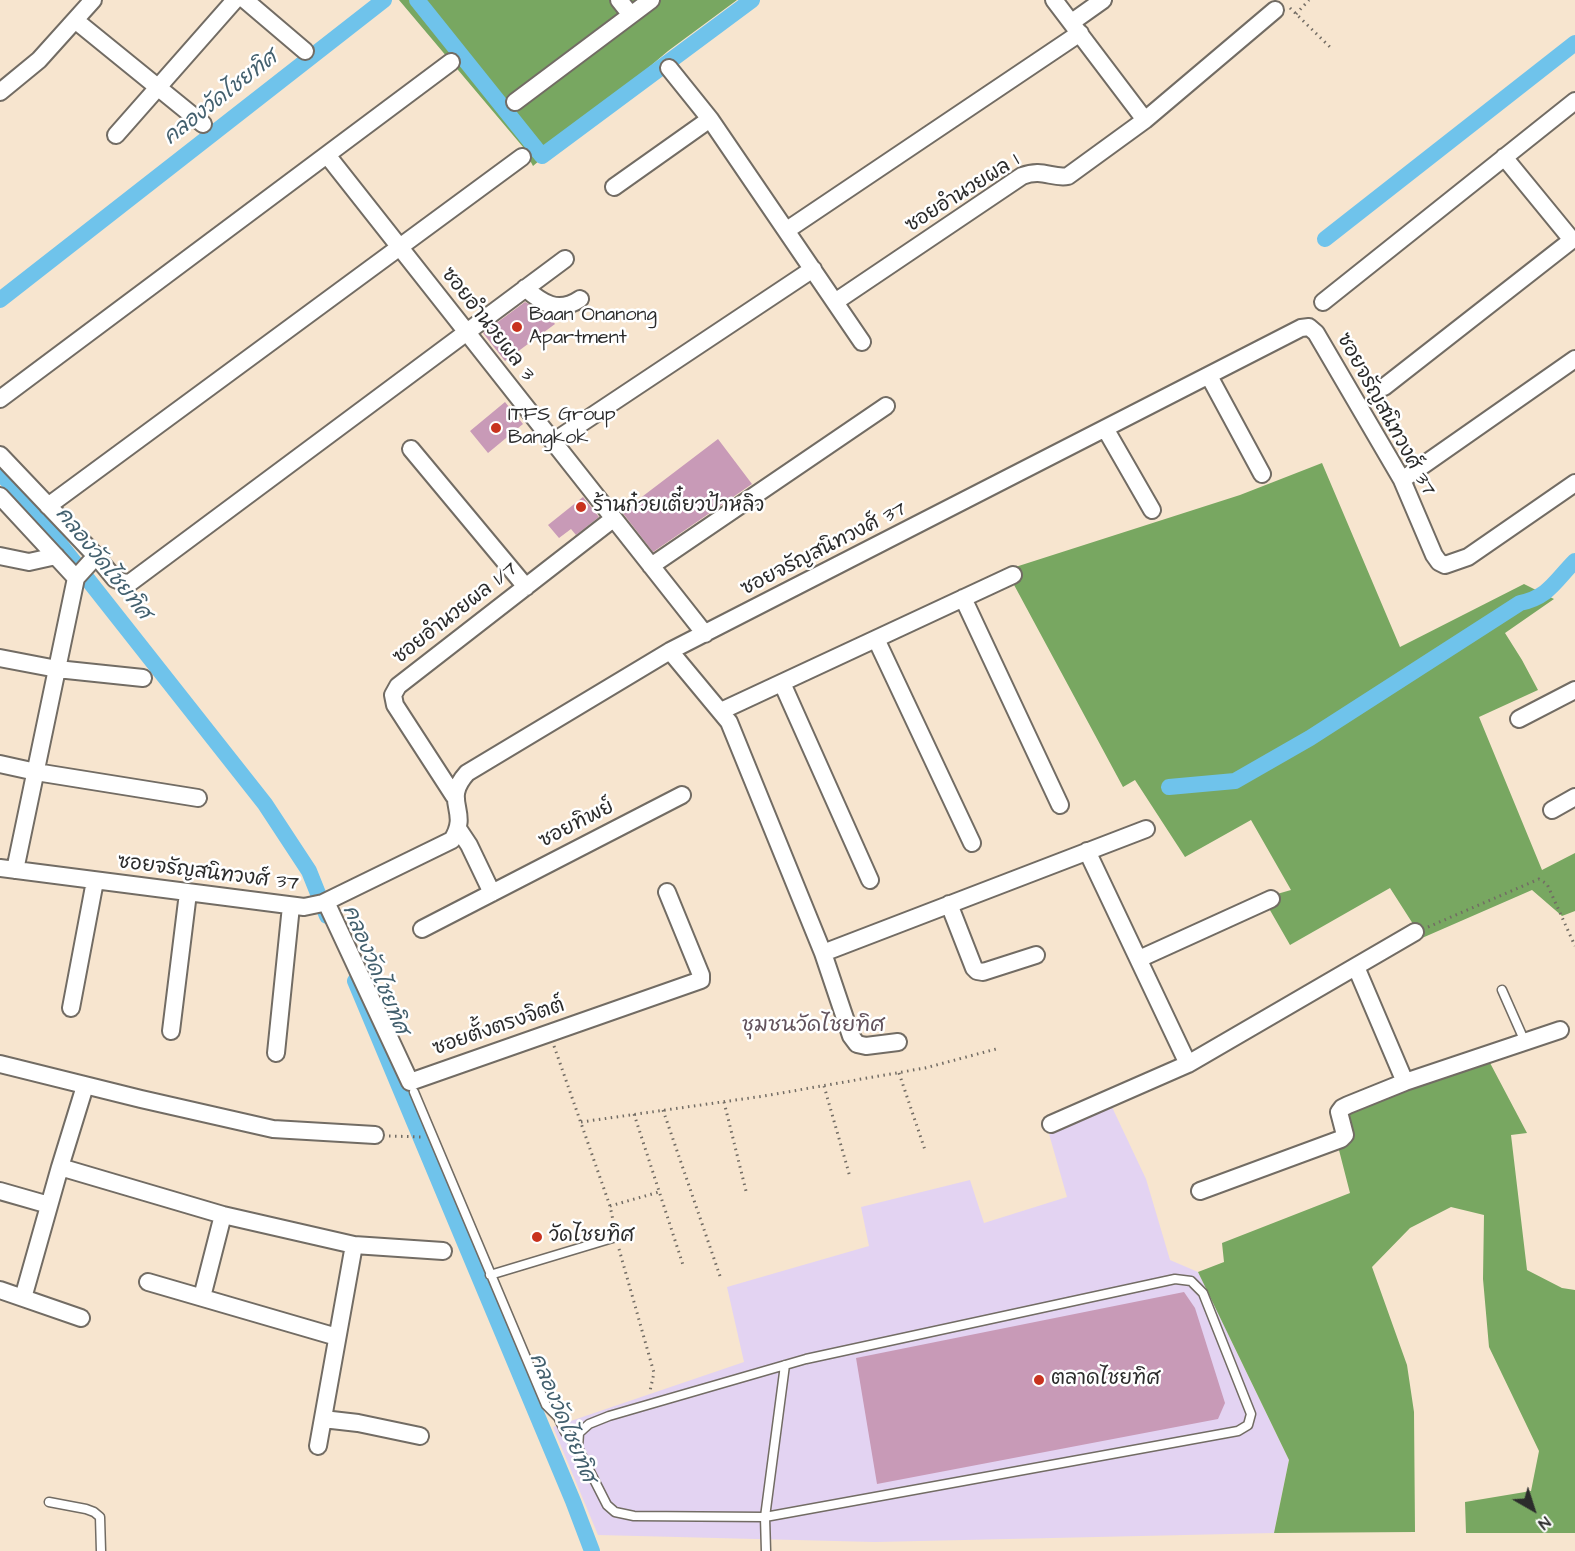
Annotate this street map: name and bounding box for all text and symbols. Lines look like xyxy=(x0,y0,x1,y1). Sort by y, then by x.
water label: คลองวัดไชยทิศ xyxy=(159,47,283,151)
street label: ซอยอำนวยผล 1 xyxy=(902,149,1024,239)
street label: ซอยอำนวยผล 3 xyxy=(435,263,539,387)
place label: Baan Onanong Apartment xyxy=(529,304,657,351)
marker: Baan Onanong Apartment xyxy=(510,320,524,334)
street label: ซอยจรัญสนิทวงศ์ 37 xyxy=(1330,329,1440,501)
place label: ITFS Group Bangkok xyxy=(508,404,616,451)
marker: ITFS Group Bangkok xyxy=(489,421,503,435)
place label: ร้านก๋วยเตี๋ยวป้าหลิว xyxy=(593,495,764,519)
street label: ซอยจรัญสนิทวงศ์ 37 xyxy=(737,498,911,602)
marker: ร้านก๋วยเตี๋ยวป้าหลิว xyxy=(574,500,588,514)
water label: คลองวัดไชยทิศ xyxy=(49,503,155,625)
street label: ซอยอำนวยผล 1/7 xyxy=(389,558,523,670)
street label: ซอยทิพย์ xyxy=(535,796,619,854)
street label: ซอยจรัญสนิทวงศ์ 37 xyxy=(116,851,300,897)
water label: คลองวัดไชยทิศ xyxy=(336,902,412,1038)
street label: ซอยตั้งตรงจิตต์ xyxy=(430,994,568,1062)
district label: ชุมชนวัดไชยทิศ xyxy=(742,1014,884,1040)
place label: วัดไชยทิศ xyxy=(549,1225,634,1249)
marker: วัดไชยทิศ xyxy=(530,1230,544,1244)
water label: คลองวัดไชยทิศ xyxy=(523,1350,599,1486)
place label: ตลาดไชยทิศ xyxy=(1051,1368,1160,1392)
marker: ตลาดไชยทิศ xyxy=(1032,1373,1046,1387)
north arrow xyxy=(1503,1479,1563,1539)
text: N xyxy=(1534,1511,1555,1535)

